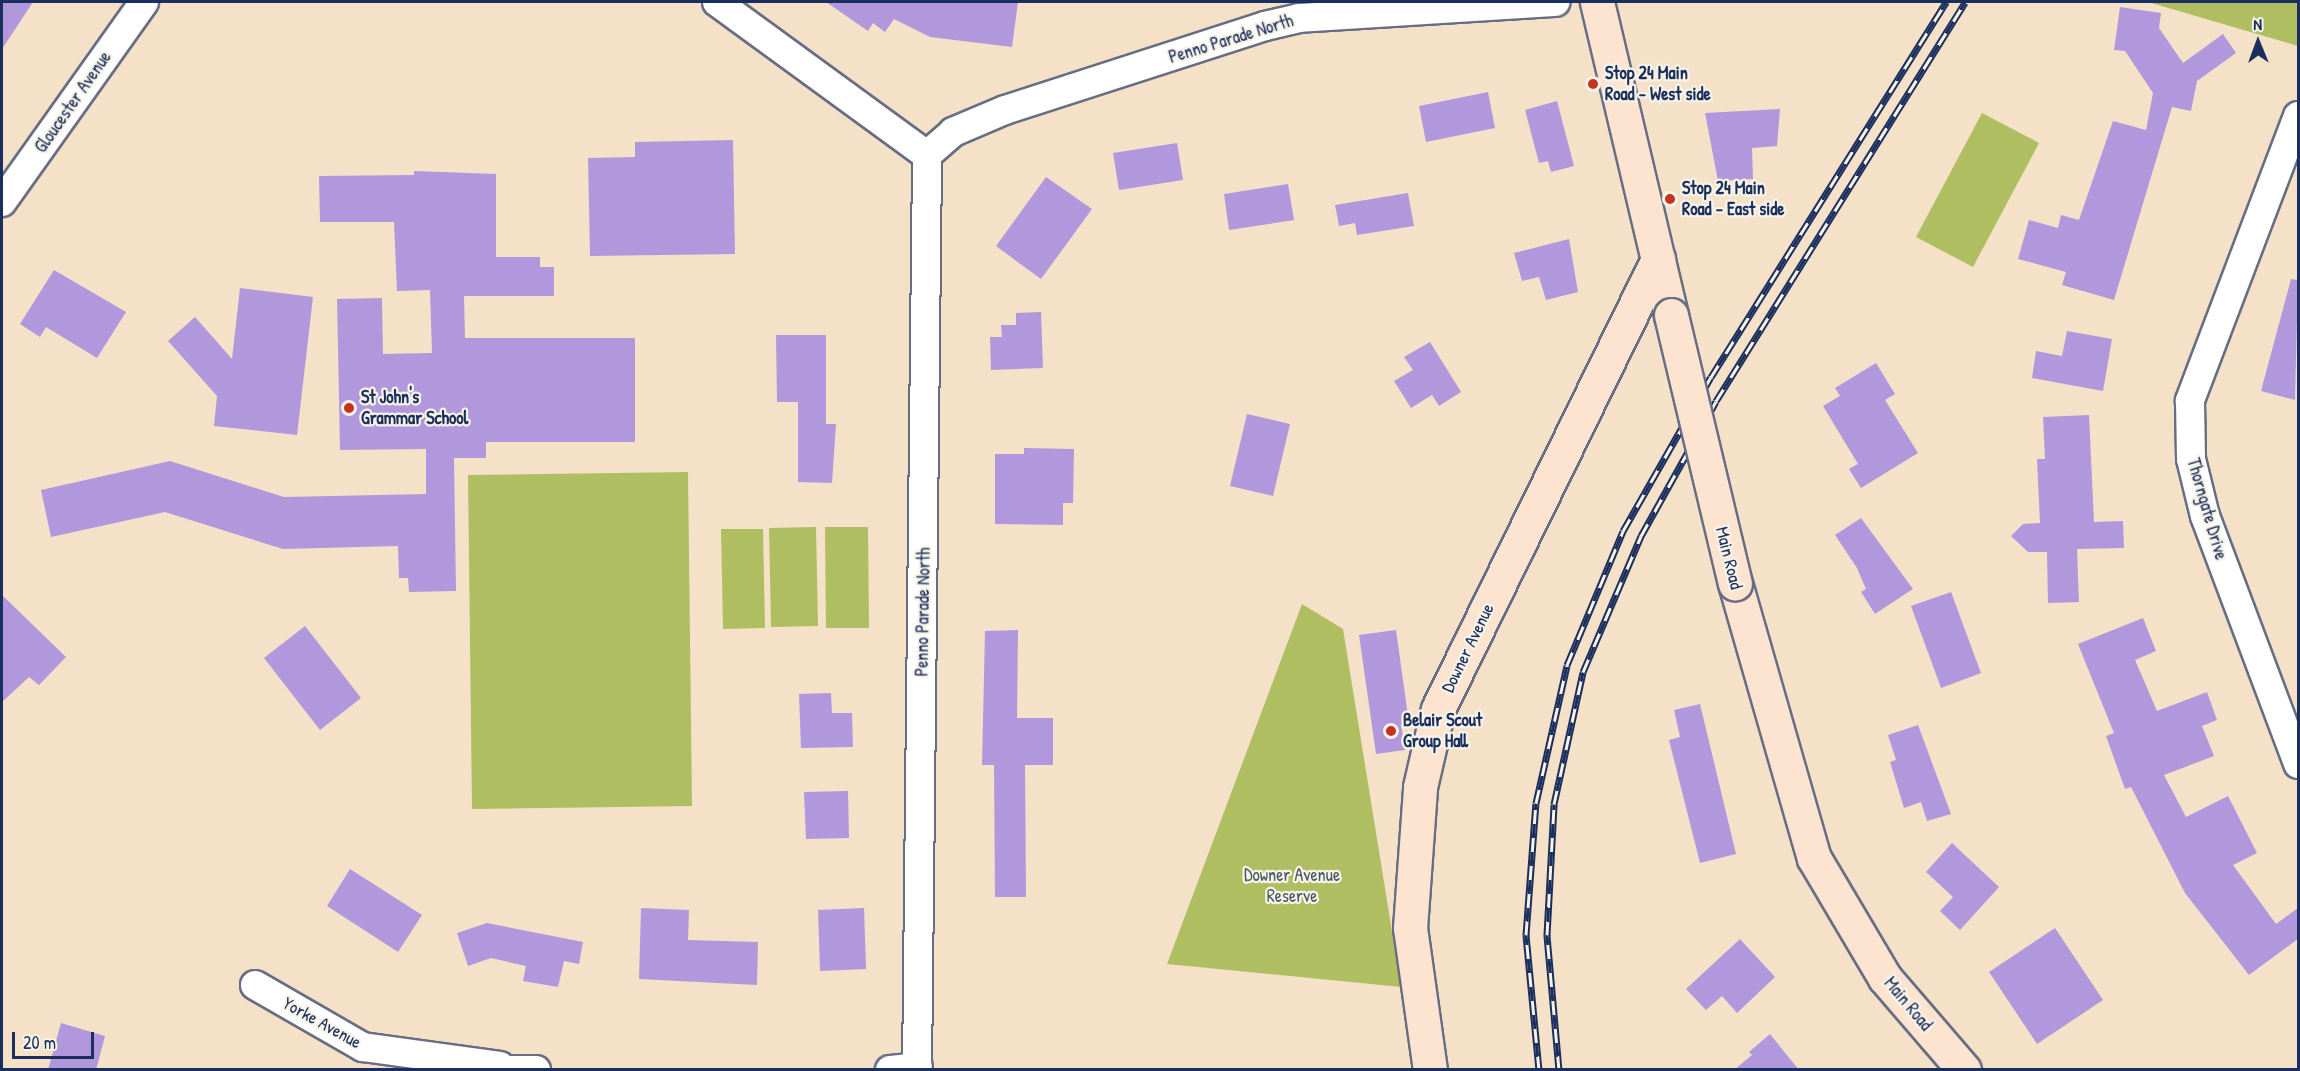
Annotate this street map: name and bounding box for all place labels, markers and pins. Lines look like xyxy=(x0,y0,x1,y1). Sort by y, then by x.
place label: Stop 24 Main Road - West side xyxy=(1605,63,1711,106)
marker: Stop 24 Main Road - West side xyxy=(1586,77,1600,91)
place label: Stop 24 Main Road - East side xyxy=(1682,178,1784,220)
marker: Stop 24 Main Road - East side xyxy=(1663,192,1677,206)
place label: St John's Grammar School xyxy=(361,387,468,430)
marker: St John's Grammar School xyxy=(342,401,356,415)
place label: Belair Scout Group Hall xyxy=(1403,710,1482,752)
marker: Belair Scout Group Hall xyxy=(1384,724,1398,738)

